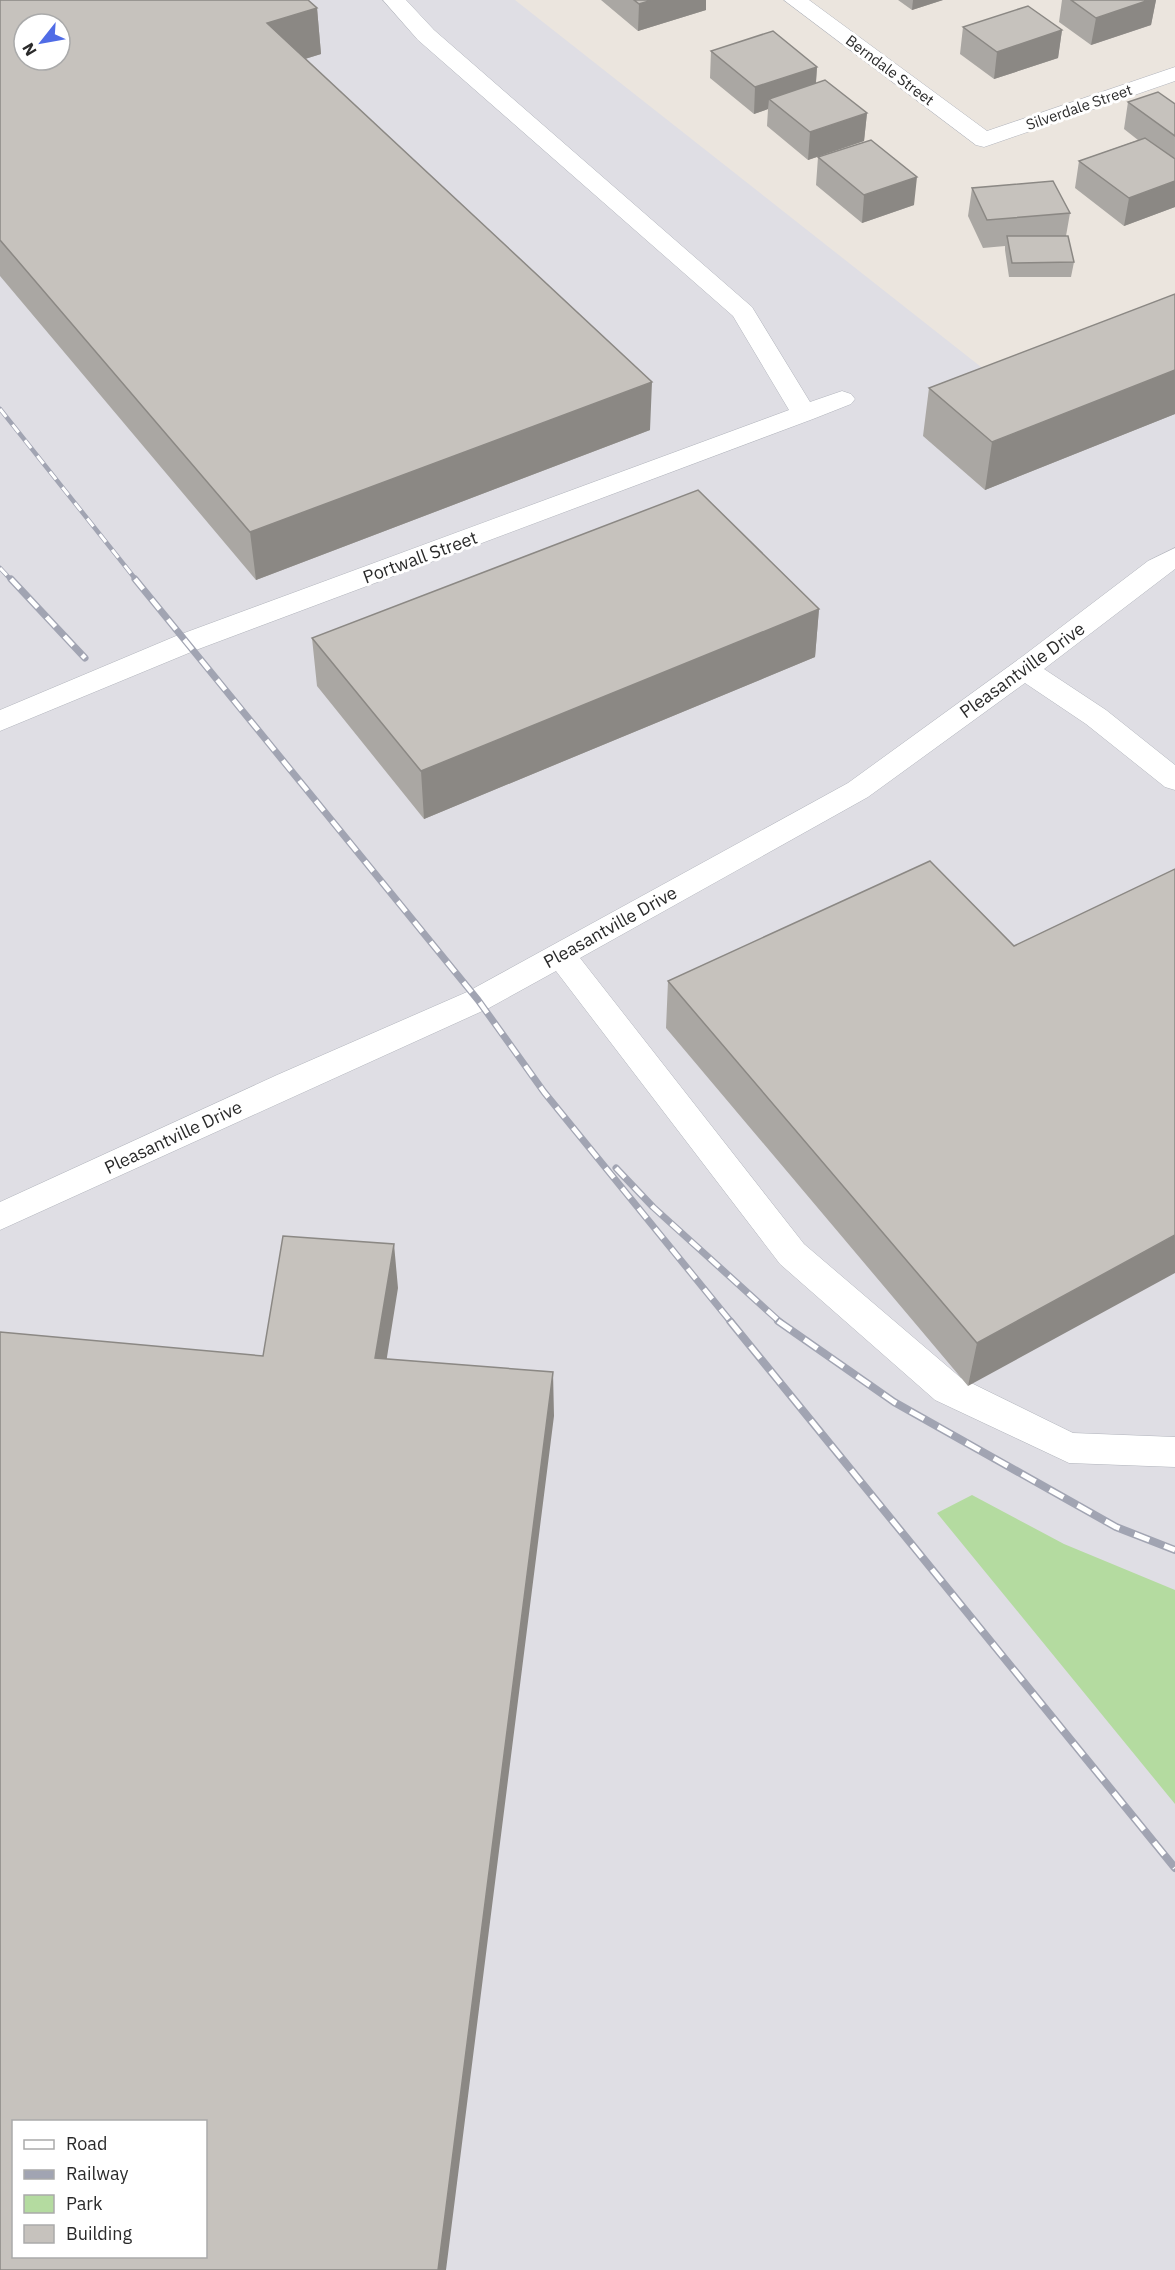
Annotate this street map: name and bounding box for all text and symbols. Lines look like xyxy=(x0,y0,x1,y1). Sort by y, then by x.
north arrow xyxy=(12,12,72,72)
street label: Berndale Street xyxy=(842,31,938,109)
text: N xyxy=(18,40,41,60)
street label: Silverdale Street xyxy=(1023,80,1135,134)
street label: Portwall Street xyxy=(360,526,480,588)
street label: Pleasantville Drive xyxy=(955,617,1089,723)
street label: Pleasantville Drive xyxy=(539,881,681,973)
street label: Pleasantville Drive xyxy=(101,1095,246,1179)
legend xyxy=(12,2120,207,2258)
text: Road xyxy=(66,2132,107,2155)
text: Railway xyxy=(66,2162,128,2185)
text: Park xyxy=(66,2192,103,2215)
text: Building xyxy=(66,2222,133,2245)

